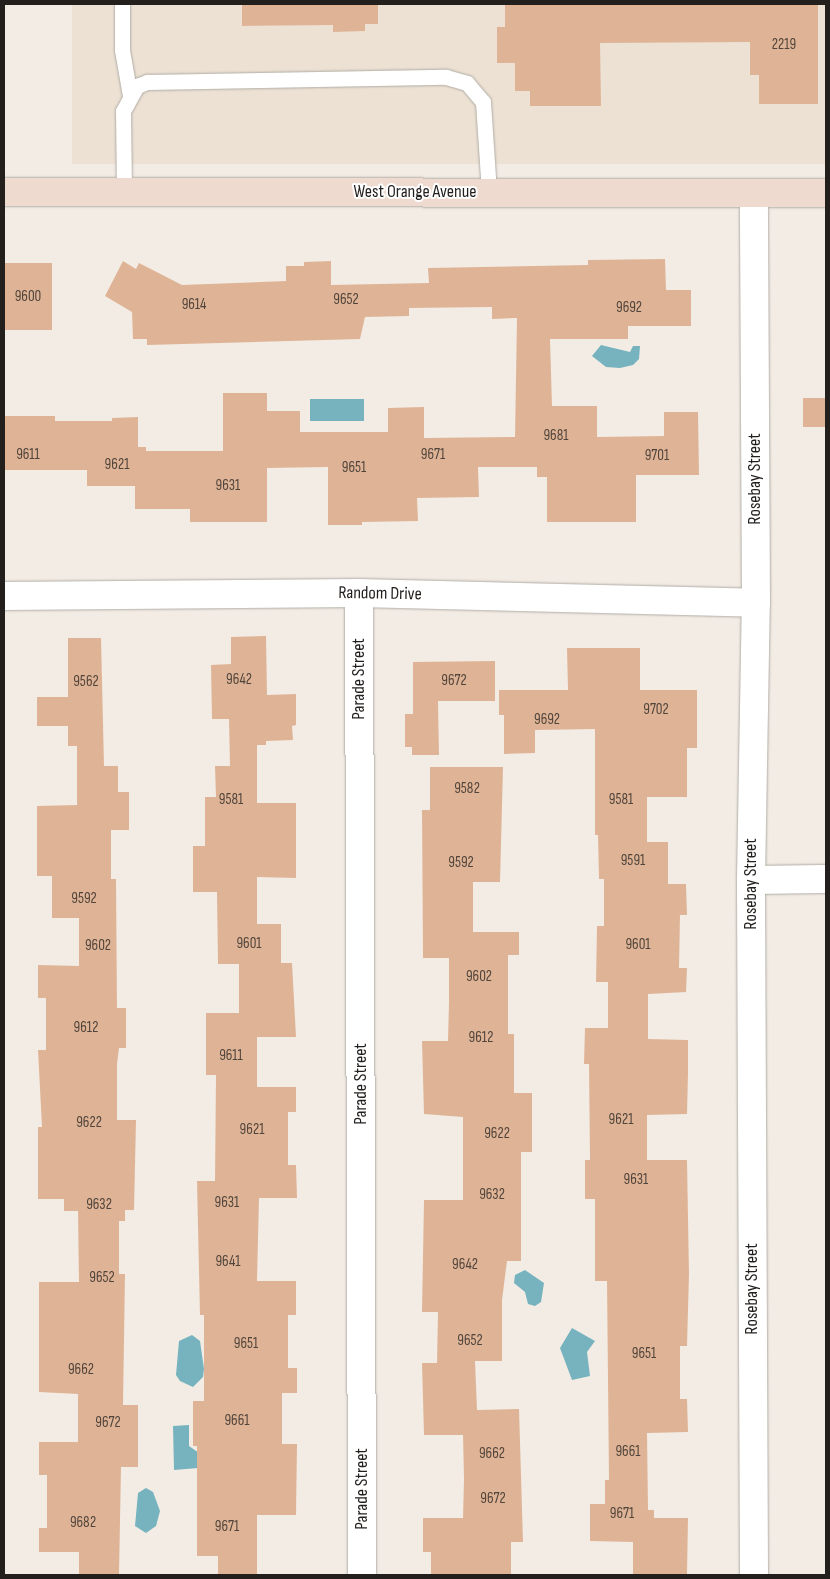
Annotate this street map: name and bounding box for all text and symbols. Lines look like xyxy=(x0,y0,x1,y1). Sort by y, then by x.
house number: 2219 xyxy=(772,36,796,54)
street label: West Orange Avenue xyxy=(353,181,477,203)
house number: 9600 xyxy=(15,288,41,306)
house number: 9652 xyxy=(333,291,359,309)
house number: 9614 xyxy=(182,296,206,314)
house number: 9692 xyxy=(616,299,642,317)
house number: 9681 xyxy=(543,427,569,445)
street label: Rosebay Street xyxy=(744,433,766,525)
house number: 9611 xyxy=(16,446,40,464)
house number: 9671 xyxy=(421,446,445,464)
house number: 9701 xyxy=(645,447,669,465)
house number: 9621 xyxy=(105,456,129,474)
house number: 9651 xyxy=(342,459,366,477)
house number: 9631 xyxy=(216,477,240,495)
street label: Random Drive xyxy=(338,582,422,606)
street label: Parade Street xyxy=(348,638,370,720)
house number: 9642 xyxy=(226,671,252,689)
house number: 9672 xyxy=(441,672,467,690)
house number: 9562 xyxy=(73,673,99,691)
house number: 9702 xyxy=(643,701,669,719)
house number: 9692 xyxy=(534,711,560,729)
house number: 9582 xyxy=(454,780,480,798)
house number: 9581 xyxy=(219,791,243,809)
house number: 9581 xyxy=(609,791,633,809)
street label: Rosebay Street xyxy=(740,838,762,930)
house number: 9591 xyxy=(621,852,645,870)
house number: 9592 xyxy=(448,854,474,872)
house number: 9592 xyxy=(71,890,97,908)
house number: 9601 xyxy=(236,935,262,953)
house number: 9601 xyxy=(625,936,651,954)
house number: 9602 xyxy=(85,937,111,955)
house number: 9602 xyxy=(466,968,492,986)
house number: 9612 xyxy=(74,1019,98,1037)
house number: 9612 xyxy=(469,1029,493,1047)
street label: Parade Street xyxy=(350,1043,372,1125)
house number: 9611 xyxy=(219,1047,243,1065)
house number: 9621 xyxy=(609,1111,633,1129)
house number: 9622 xyxy=(76,1114,102,1132)
house number: 9621 xyxy=(240,1121,264,1139)
house number: 9622 xyxy=(484,1125,510,1143)
house number: 9631 xyxy=(624,1171,648,1189)
house number: 9632 xyxy=(479,1186,505,1204)
house number: 9631 xyxy=(215,1194,239,1212)
house number: 9632 xyxy=(86,1196,112,1214)
street label: Rosebay Street xyxy=(741,1243,763,1335)
house number: 9641 xyxy=(215,1253,241,1271)
house number: 9642 xyxy=(452,1256,478,1274)
house number: 9652 xyxy=(89,1269,115,1287)
house number: 9652 xyxy=(457,1332,483,1350)
house number: 9651 xyxy=(234,1335,258,1353)
house number: 9651 xyxy=(632,1345,656,1363)
house number: 9662 xyxy=(68,1361,94,1379)
house number: 9661 xyxy=(224,1412,250,1430)
house number: 9672 xyxy=(95,1414,121,1432)
house number: 9661 xyxy=(615,1443,641,1461)
house number: 9662 xyxy=(479,1445,505,1463)
street label: Parade Street xyxy=(351,1448,373,1530)
house number: 9672 xyxy=(480,1490,506,1508)
house number: 9671 xyxy=(610,1505,634,1523)
house number: 9682 xyxy=(70,1514,96,1532)
house number: 9671 xyxy=(215,1518,239,1536)

